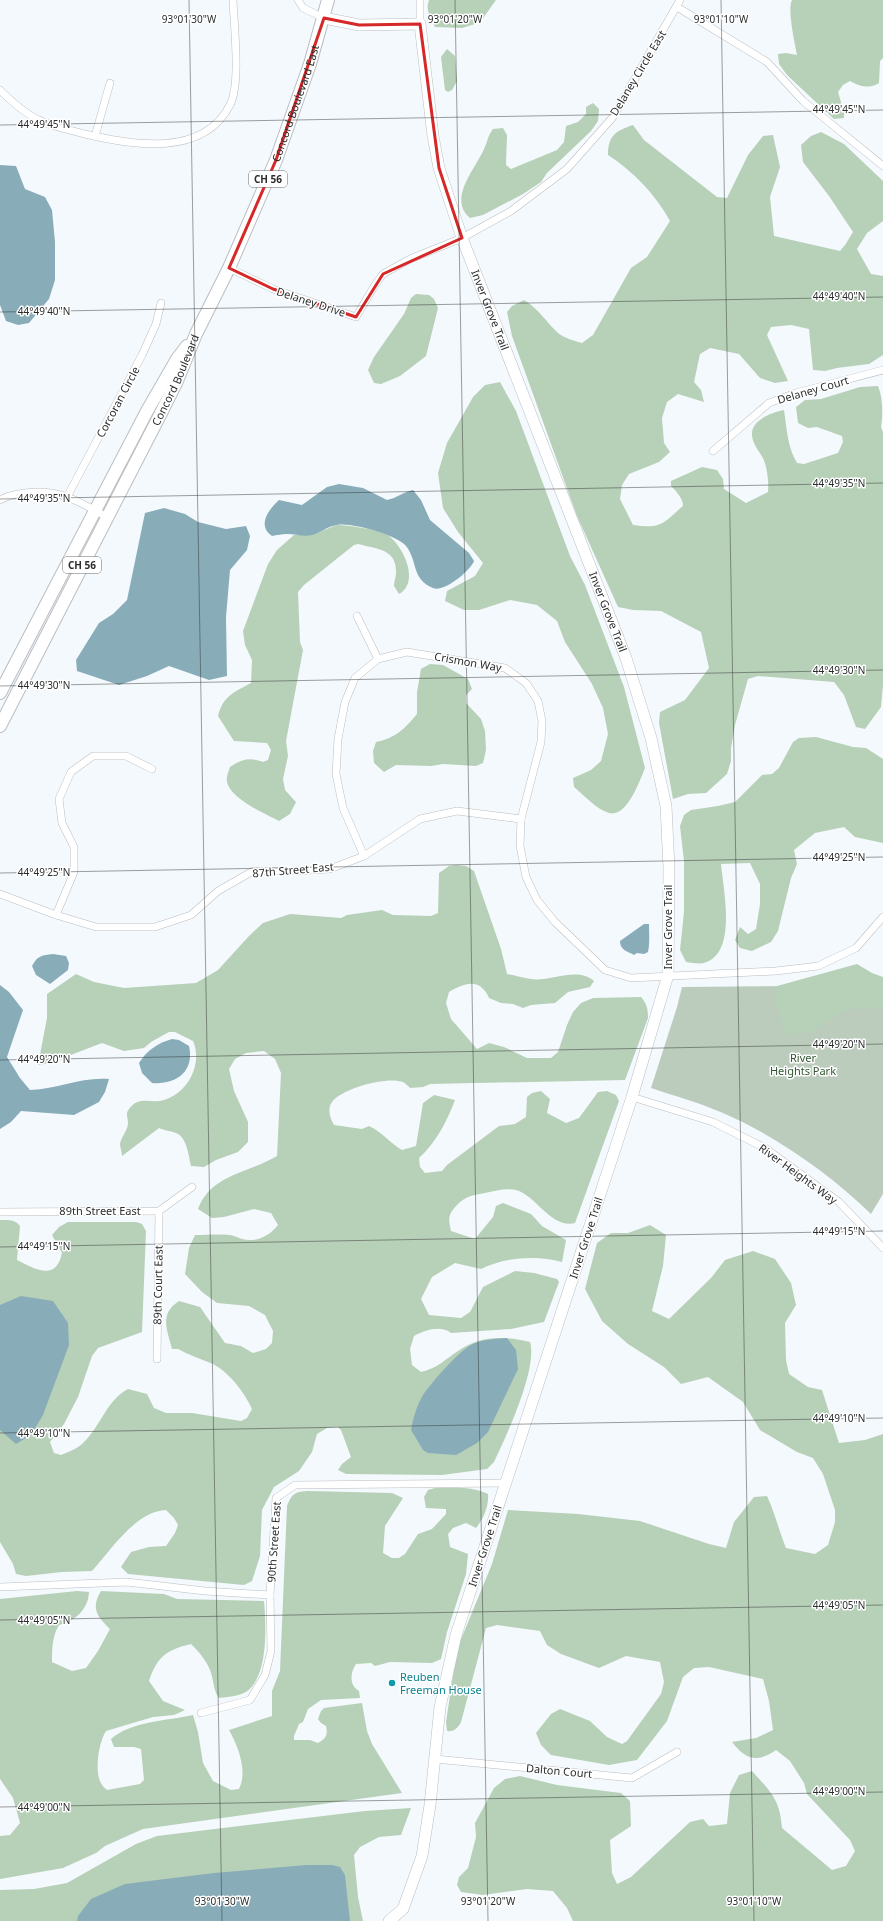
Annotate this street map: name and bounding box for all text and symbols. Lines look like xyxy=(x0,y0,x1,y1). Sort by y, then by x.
text: 93°01'30"W xyxy=(162,12,217,26)
text: 93°01'20"W xyxy=(428,12,483,26)
text: 93°01'10"W xyxy=(694,12,749,26)
street label: Delaney Circle East xyxy=(606,27,669,118)
street label: Concord Boulevard East xyxy=(268,43,322,164)
text: 44°49'45"N xyxy=(813,102,865,116)
text: 44°49'45"N xyxy=(18,117,70,131)
road number: CH 56 xyxy=(249,171,287,187)
street label: Inver Grove Trail xyxy=(468,268,513,352)
street label: Delaney Drive xyxy=(275,283,348,320)
text: 44°49'40"N xyxy=(813,289,865,303)
text: 44°49'40"N xyxy=(18,304,70,318)
street label: Concord Boulevard xyxy=(148,332,202,428)
street label: Corcoran Circle xyxy=(93,364,143,440)
street label: Delaney Court xyxy=(776,372,850,407)
text: 44°49'35"N xyxy=(813,476,865,490)
text: 44°49'35"N xyxy=(18,491,70,505)
road number: CH 56 xyxy=(63,557,101,573)
street label: Inver Grove Trail xyxy=(586,569,631,654)
street label: Crismon Way xyxy=(433,648,503,675)
text: 44°49'30"N xyxy=(813,663,865,677)
text: 44°49'30"N xyxy=(18,678,70,692)
text: 44°49'25"N xyxy=(813,850,865,864)
street label: 87th Street East xyxy=(252,858,334,881)
text: 44°49'25"N xyxy=(18,865,70,879)
street label: Inver Grove Trail xyxy=(660,885,675,969)
text: 44°49'20"N xyxy=(813,1037,865,1051)
park label: River Heights Park xyxy=(770,1050,836,1078)
text: 44°49'20"N xyxy=(18,1052,70,1066)
street label: River Heights Way xyxy=(756,1140,841,1207)
street label: Inver Grove Trail xyxy=(565,1195,606,1281)
street label: 89th Street East xyxy=(59,1203,141,1218)
text: 44°49'15"N xyxy=(813,1224,865,1238)
text: 44°49'15"N xyxy=(18,1239,70,1253)
street label: 89th Court East xyxy=(149,1245,166,1325)
text: 44°49'10"N xyxy=(813,1411,865,1425)
text: 44°49'10"N xyxy=(18,1426,70,1440)
street label: 90th Street East xyxy=(263,1501,284,1583)
street label: Inver Grove Trail xyxy=(464,1503,505,1589)
text: 44°49'05"N xyxy=(813,1598,865,1612)
text: 44°49'05"N xyxy=(18,1613,70,1627)
place label: Reuben Freeman House xyxy=(400,1669,482,1697)
marker: Reuben Freeman House xyxy=(387,1678,397,1688)
street label: Dalton Court xyxy=(525,1760,593,1781)
text: 44°49'00"N xyxy=(813,1784,865,1798)
text: 44°49'00"N xyxy=(18,1800,70,1814)
text: 93°01'30"W xyxy=(195,1894,250,1908)
text: 93°01'20"W xyxy=(461,1894,516,1908)
text: 93°01'10"W xyxy=(727,1894,782,1908)

